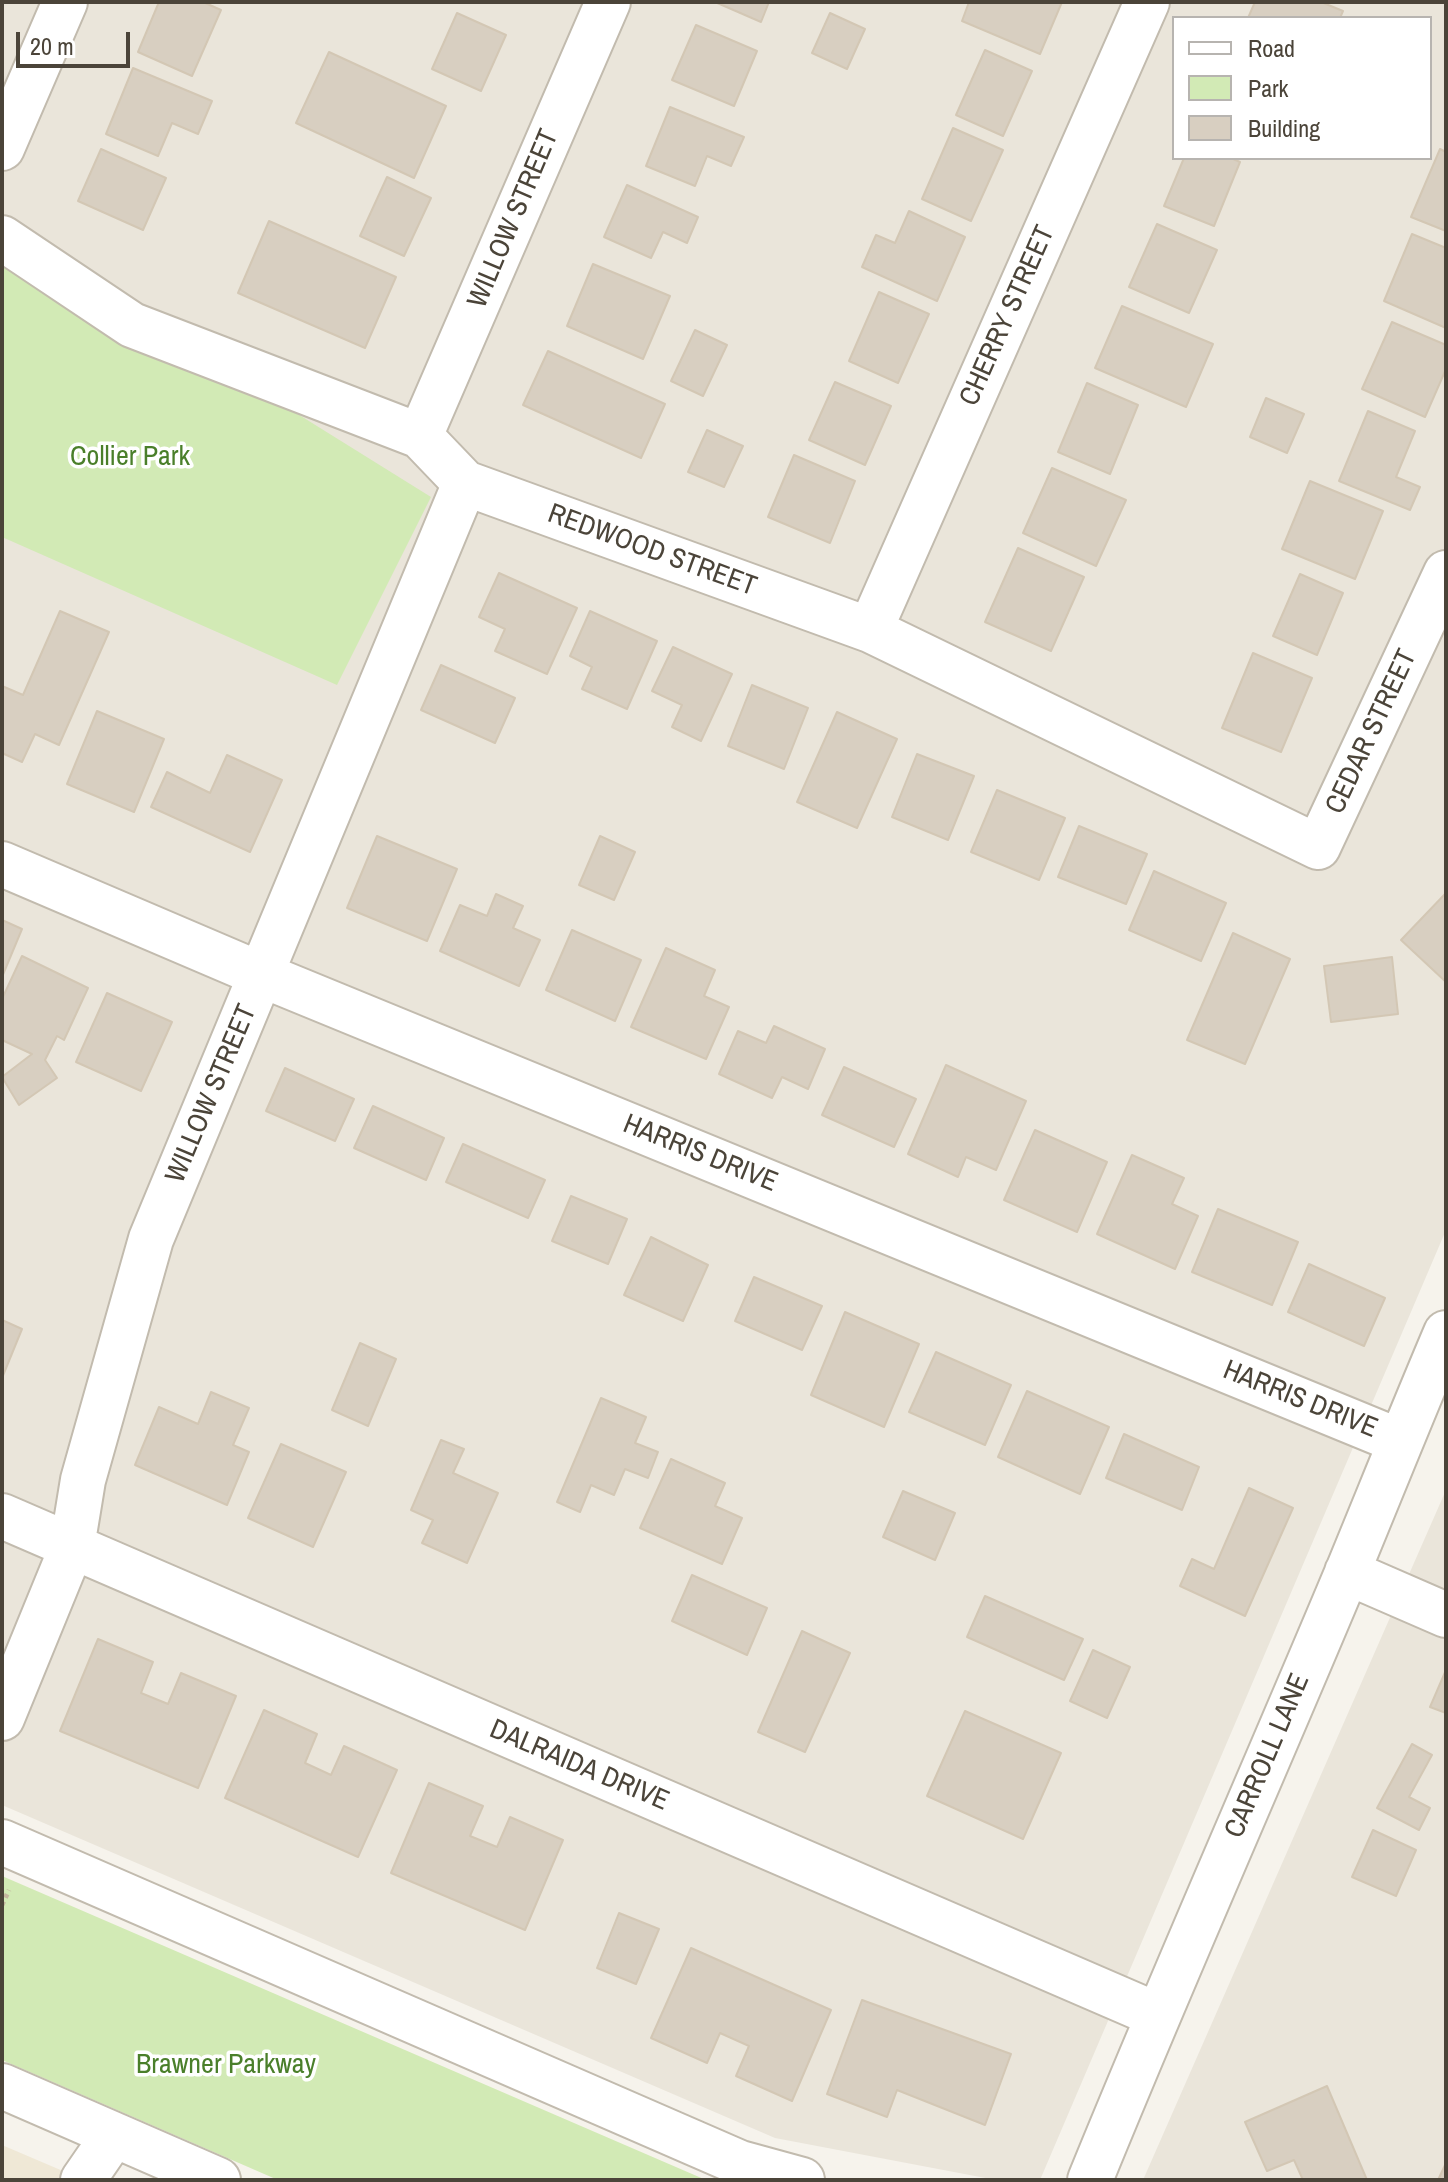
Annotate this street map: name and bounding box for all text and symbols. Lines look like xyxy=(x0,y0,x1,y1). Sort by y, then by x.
scale bar xyxy=(20,16,134,66)
legend xyxy=(1172,16,1432,160)
text: 20 m xyxy=(30,30,74,62)
text: Road xyxy=(1248,32,1295,64)
text: Park xyxy=(1248,72,1288,104)
text: Building xyxy=(1248,112,1320,144)
street label: WILLOW STREET xyxy=(461,125,567,313)
street label: CHERRY STREET xyxy=(953,221,1063,411)
park label: Collier Park xyxy=(70,440,190,474)
street label: REDWOOD STREET xyxy=(543,498,761,604)
street label: CEDAR STREET xyxy=(1319,645,1425,819)
street label: WILLOW STREET xyxy=(159,1000,265,1188)
street label: HARRIS DRIVE xyxy=(618,1108,782,1200)
street label: HARRIS DRIVE xyxy=(1218,1354,1382,1446)
street label: CARROLL LANE xyxy=(1218,1669,1318,1843)
street label: DALRAIDA DRIVE xyxy=(484,1713,674,1819)
park label: Brawner Parkway xyxy=(136,2048,316,2082)

